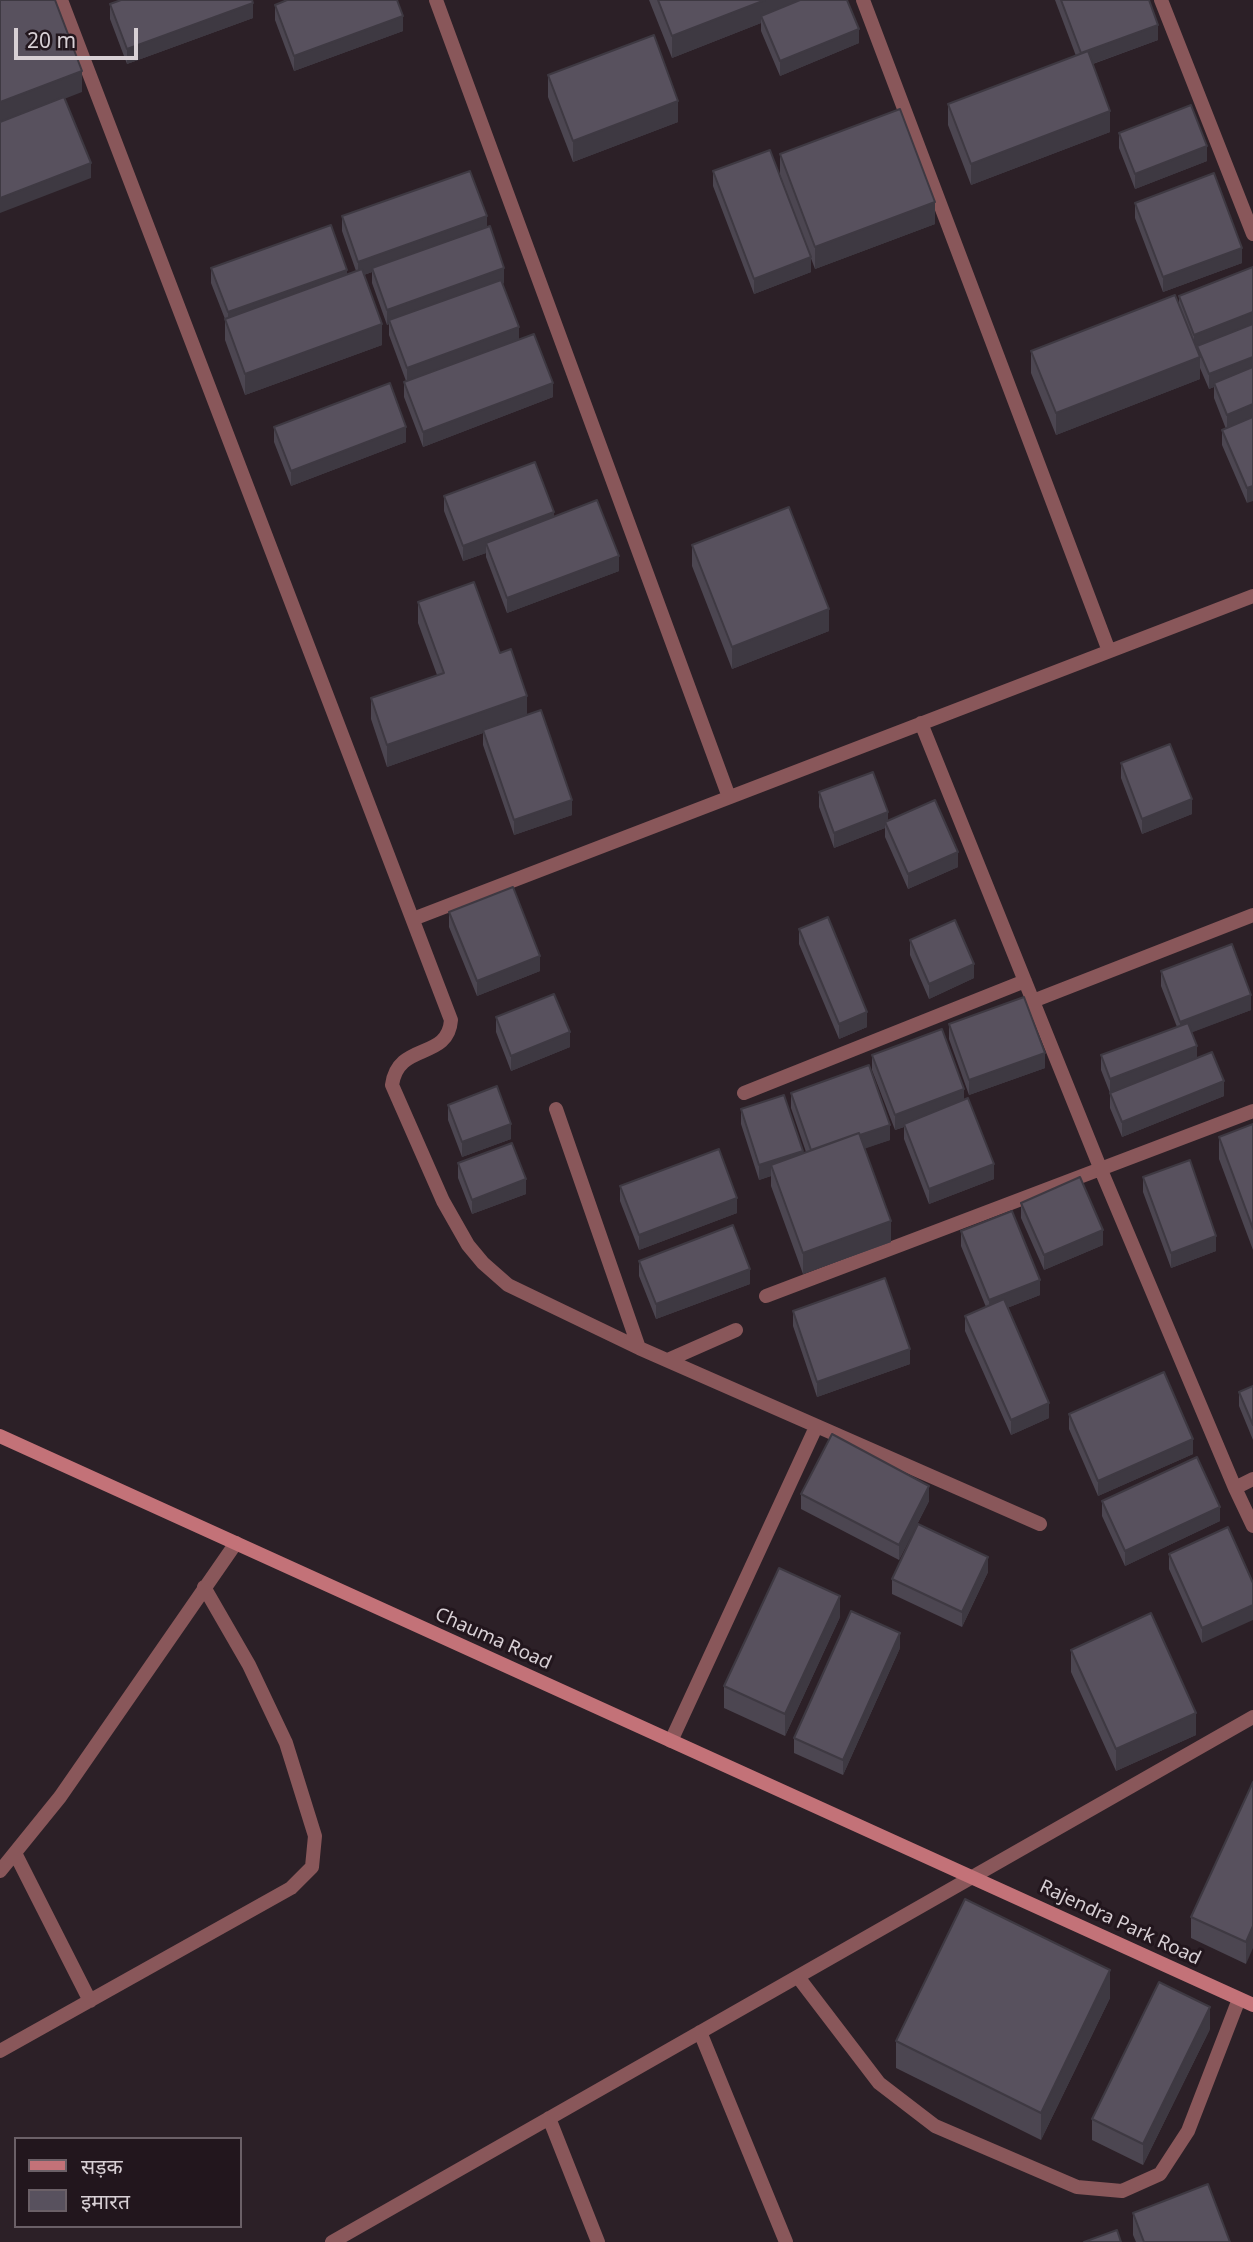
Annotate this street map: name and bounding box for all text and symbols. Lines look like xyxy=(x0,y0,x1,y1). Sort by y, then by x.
scale bar xyxy=(18,14,142,58)
text: 20 m xyxy=(27,26,76,54)
street label: Chauma Road xyxy=(431,1603,555,1675)
street label: Rajendra Park Road xyxy=(1036,1876,1204,1970)
legend xyxy=(14,2137,242,2228)
text: सड़क xyxy=(81,2152,123,2180)
text: इमारत xyxy=(81,2187,130,2215)

